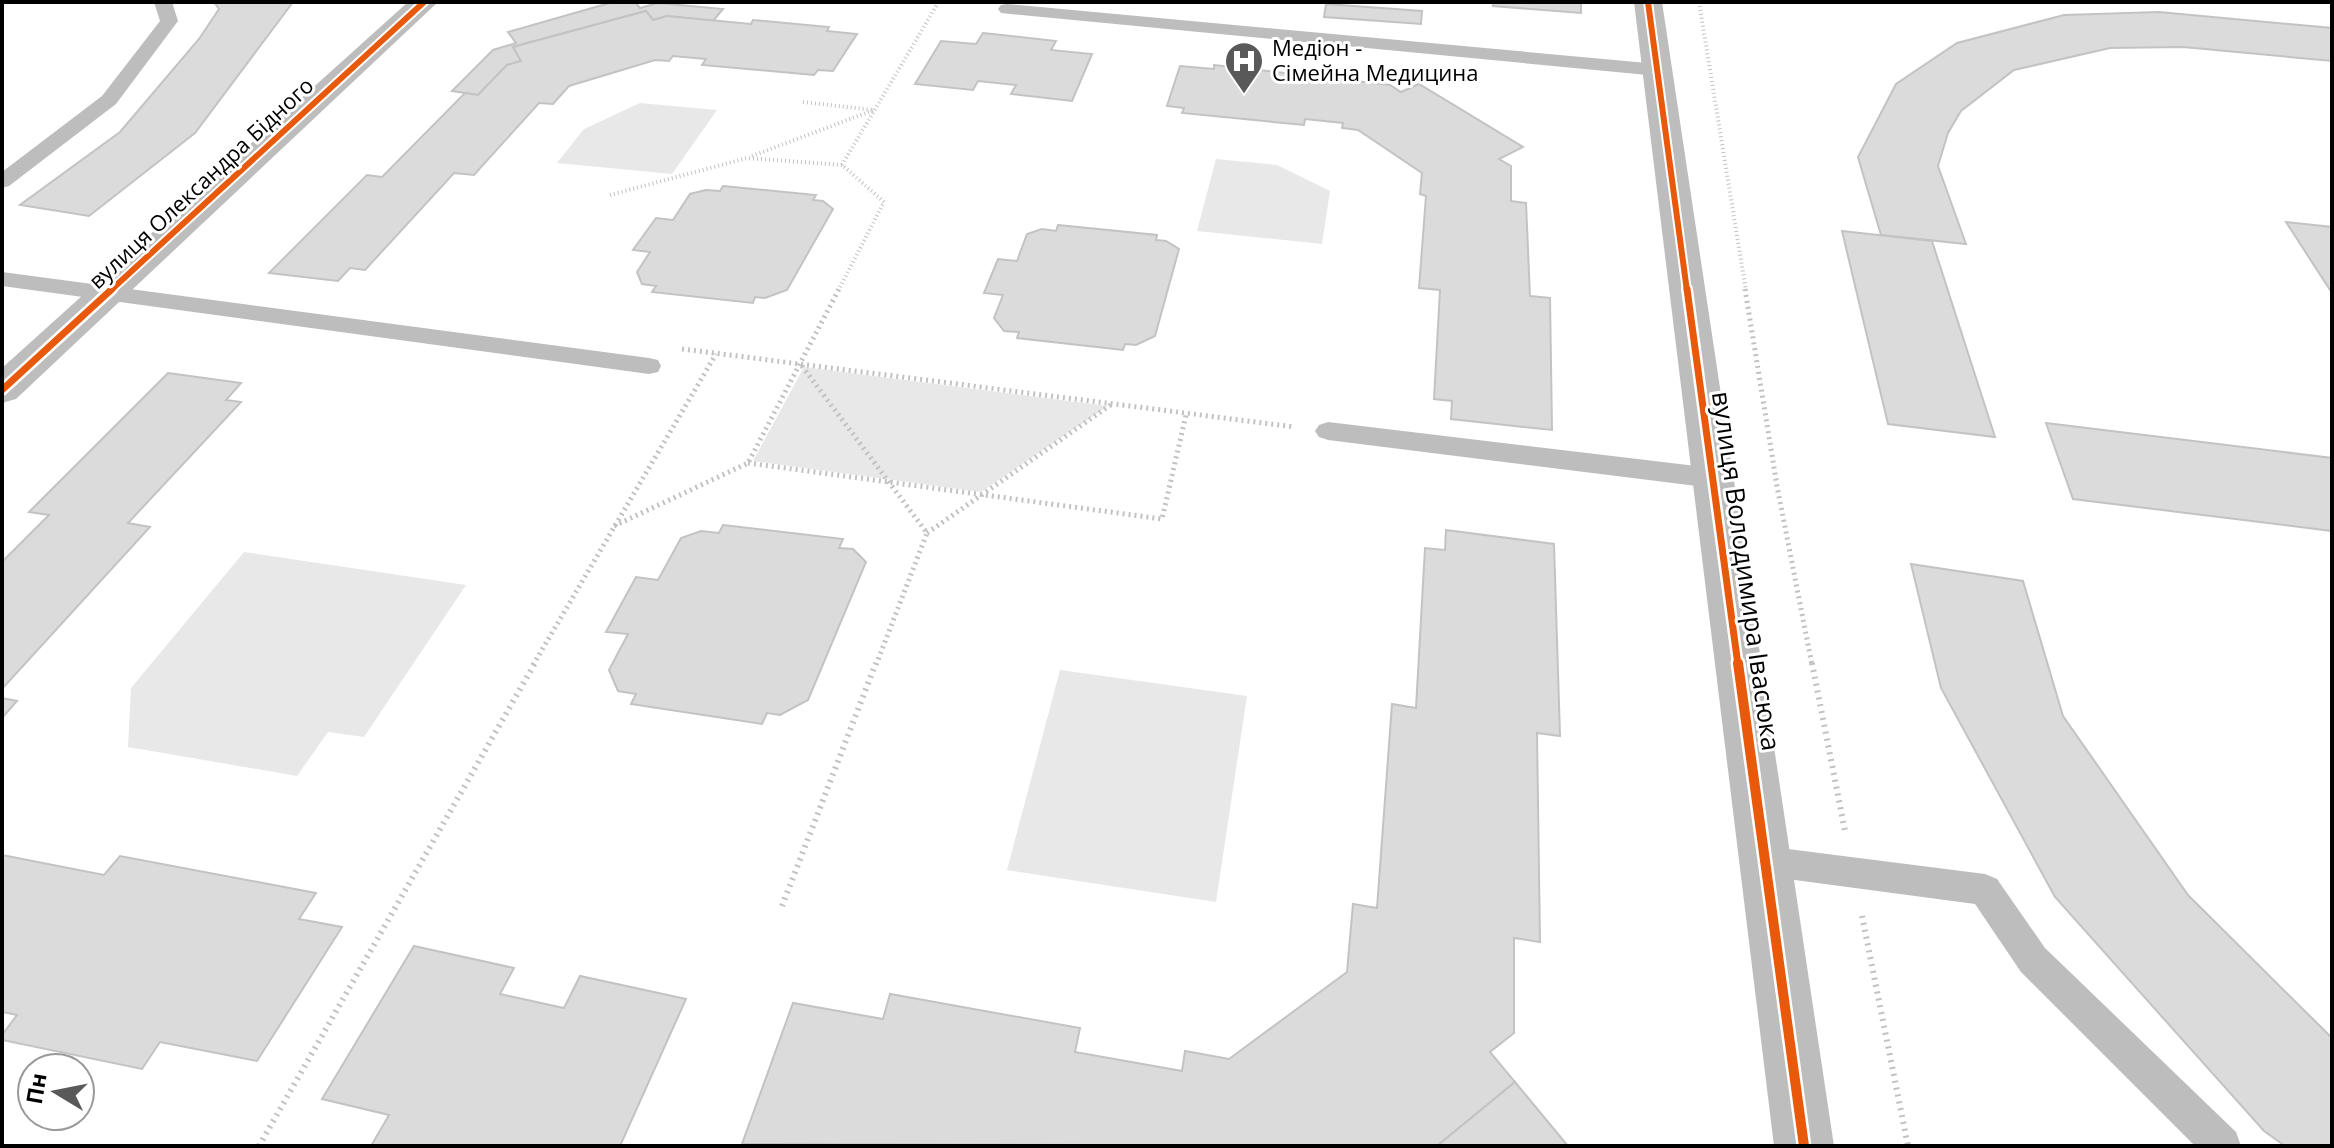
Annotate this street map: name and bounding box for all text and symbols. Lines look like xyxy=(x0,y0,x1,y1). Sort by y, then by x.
place label: Медіон - Сімейна Медицина xyxy=(1272,32,1478,87)
hospital icon: Медіон - Сімейна Медицина xyxy=(1223,40,1265,95)
street label: вулиця Олександра Бідного xyxy=(81,70,319,295)
street label: вулиця Володимира Івасюка xyxy=(1704,389,1790,753)
north arrow xyxy=(16,1052,96,1132)
text: Пн xyxy=(18,1070,53,1106)

